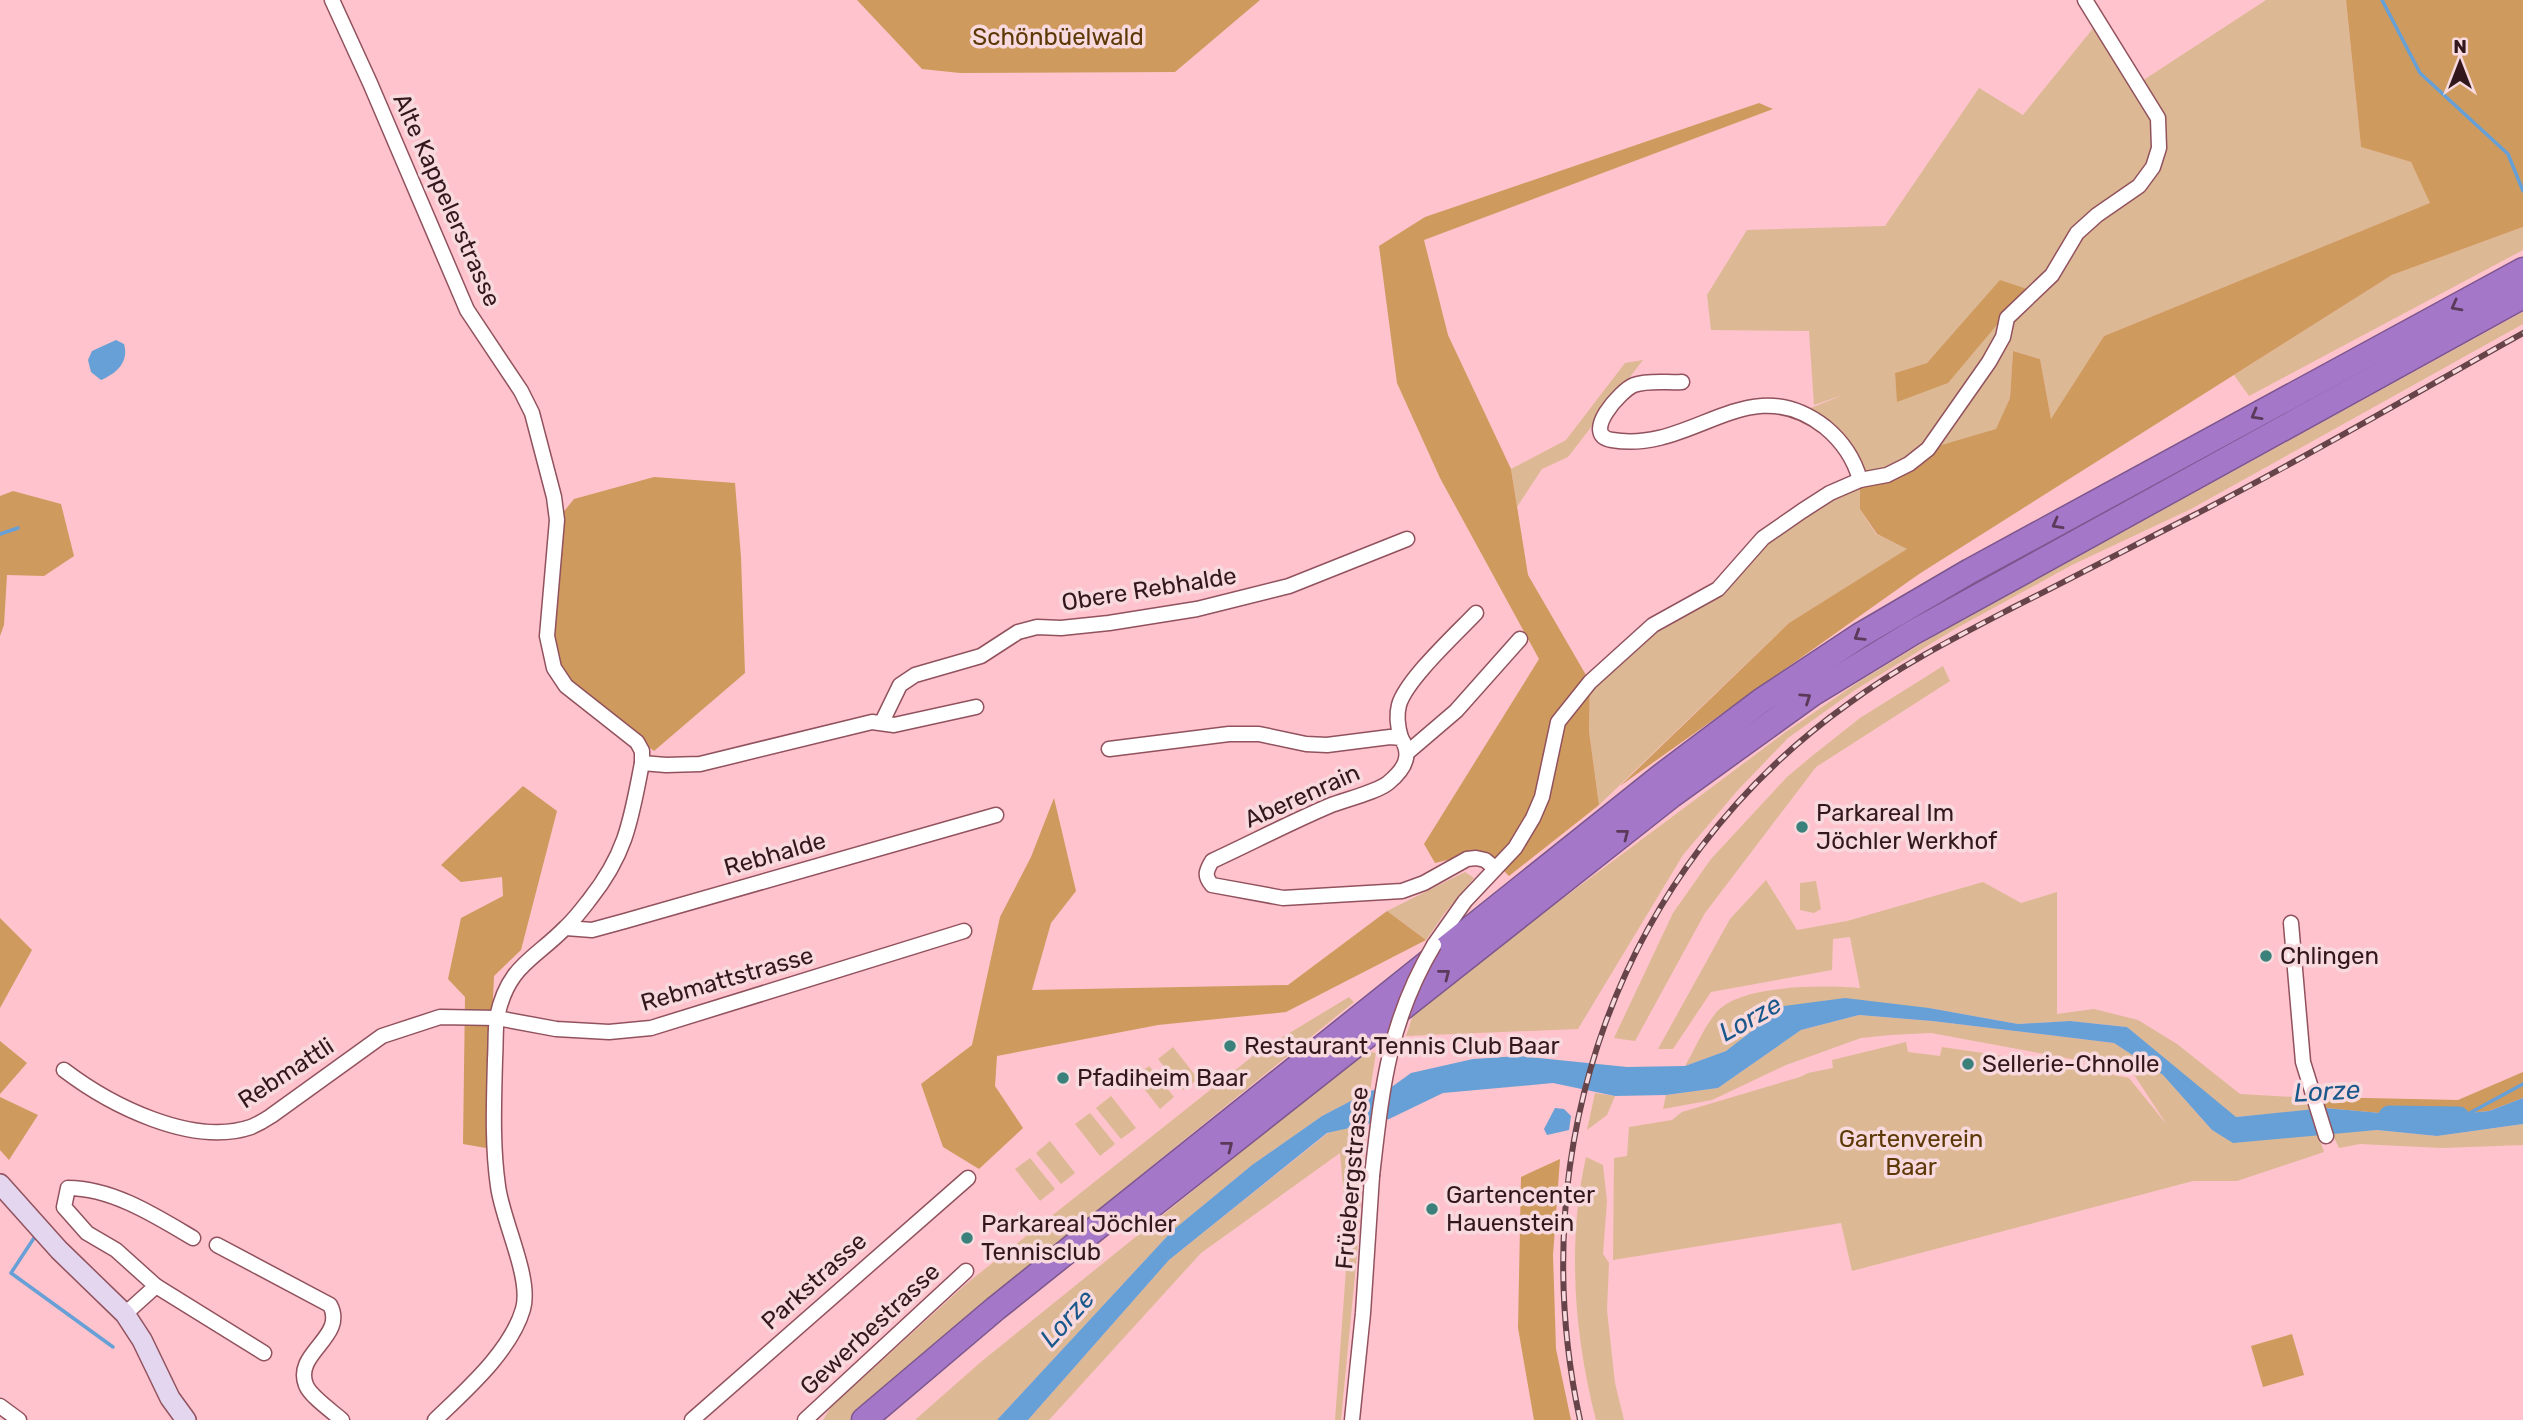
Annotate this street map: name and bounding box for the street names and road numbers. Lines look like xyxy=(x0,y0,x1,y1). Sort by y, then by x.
street label: Alte Kappelerstrasse xyxy=(387,89,507,311)
street label: Obere Rebhalde xyxy=(1059,561,1239,617)
street label: Aberenrain xyxy=(1240,758,1364,834)
street label: Rebhalde xyxy=(721,826,829,882)
street label: Rebmattstrasse xyxy=(637,941,817,1017)
street label: Rebmattli xyxy=(233,1032,339,1114)
street label: Früebergstrasse xyxy=(1330,1085,1374,1271)
street label: Parkstrasse xyxy=(756,1227,872,1335)
street label: Gewerbestrasse xyxy=(794,1257,946,1401)

